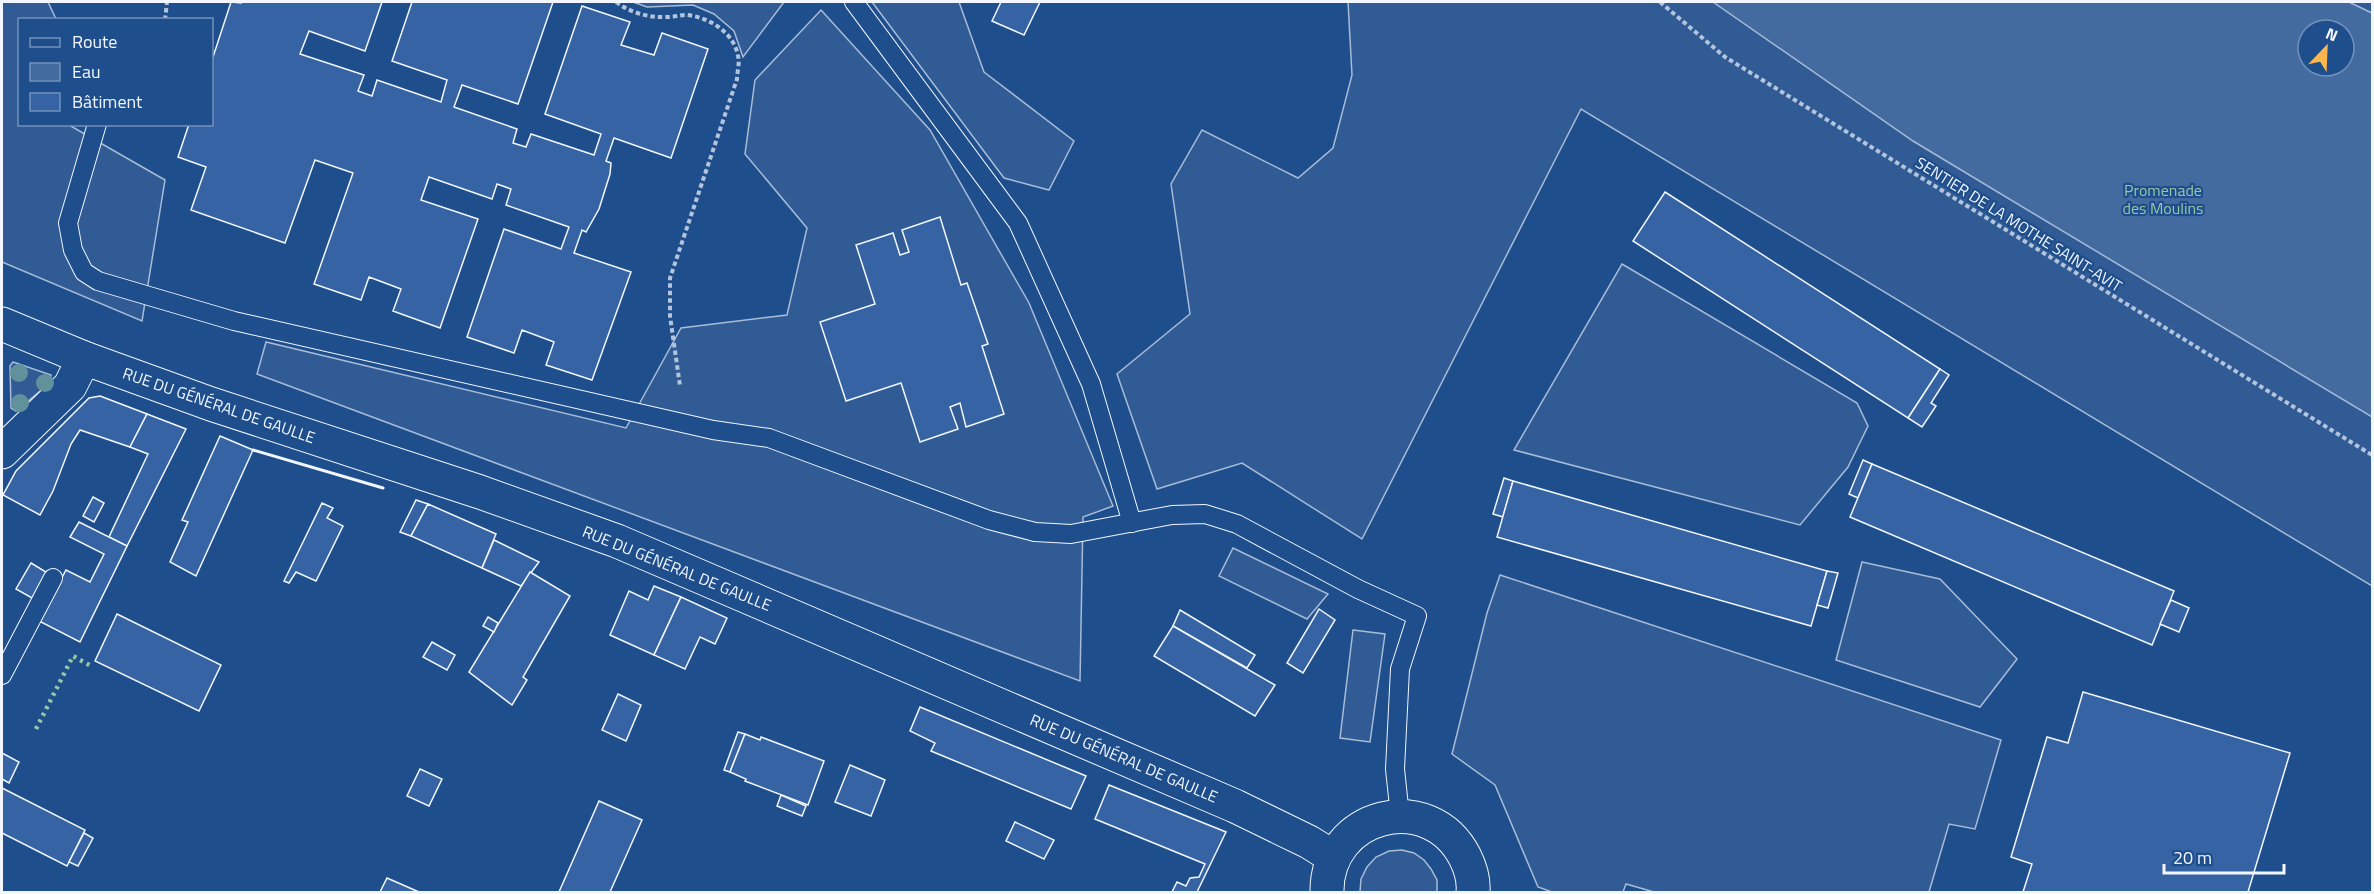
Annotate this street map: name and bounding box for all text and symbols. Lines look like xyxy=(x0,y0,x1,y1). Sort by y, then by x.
legend xyxy=(18,18,213,126)
north arrow xyxy=(2296,18,2356,78)
text: N xyxy=(2322,21,2342,47)
text: Route xyxy=(72,28,117,55)
text: Eau xyxy=(72,58,101,85)
text: Bâtiment xyxy=(72,88,143,115)
street label: SENTIER DE LA MOTHE SAINT-AVIT xyxy=(1911,150,2127,298)
park label: Promenade des Moulins xyxy=(2122,178,2204,220)
street label: RUE DU GÉNÉRAL DE GAULLE xyxy=(120,361,319,449)
street label: RUE DU GÉNÉRAL DE GAULLE xyxy=(579,519,775,617)
street label: RUE DU GÉNÉRAL DE GAULLE xyxy=(1026,707,1222,809)
scale bar xyxy=(2164,837,2284,875)
text: 20 m xyxy=(2173,844,2212,871)

